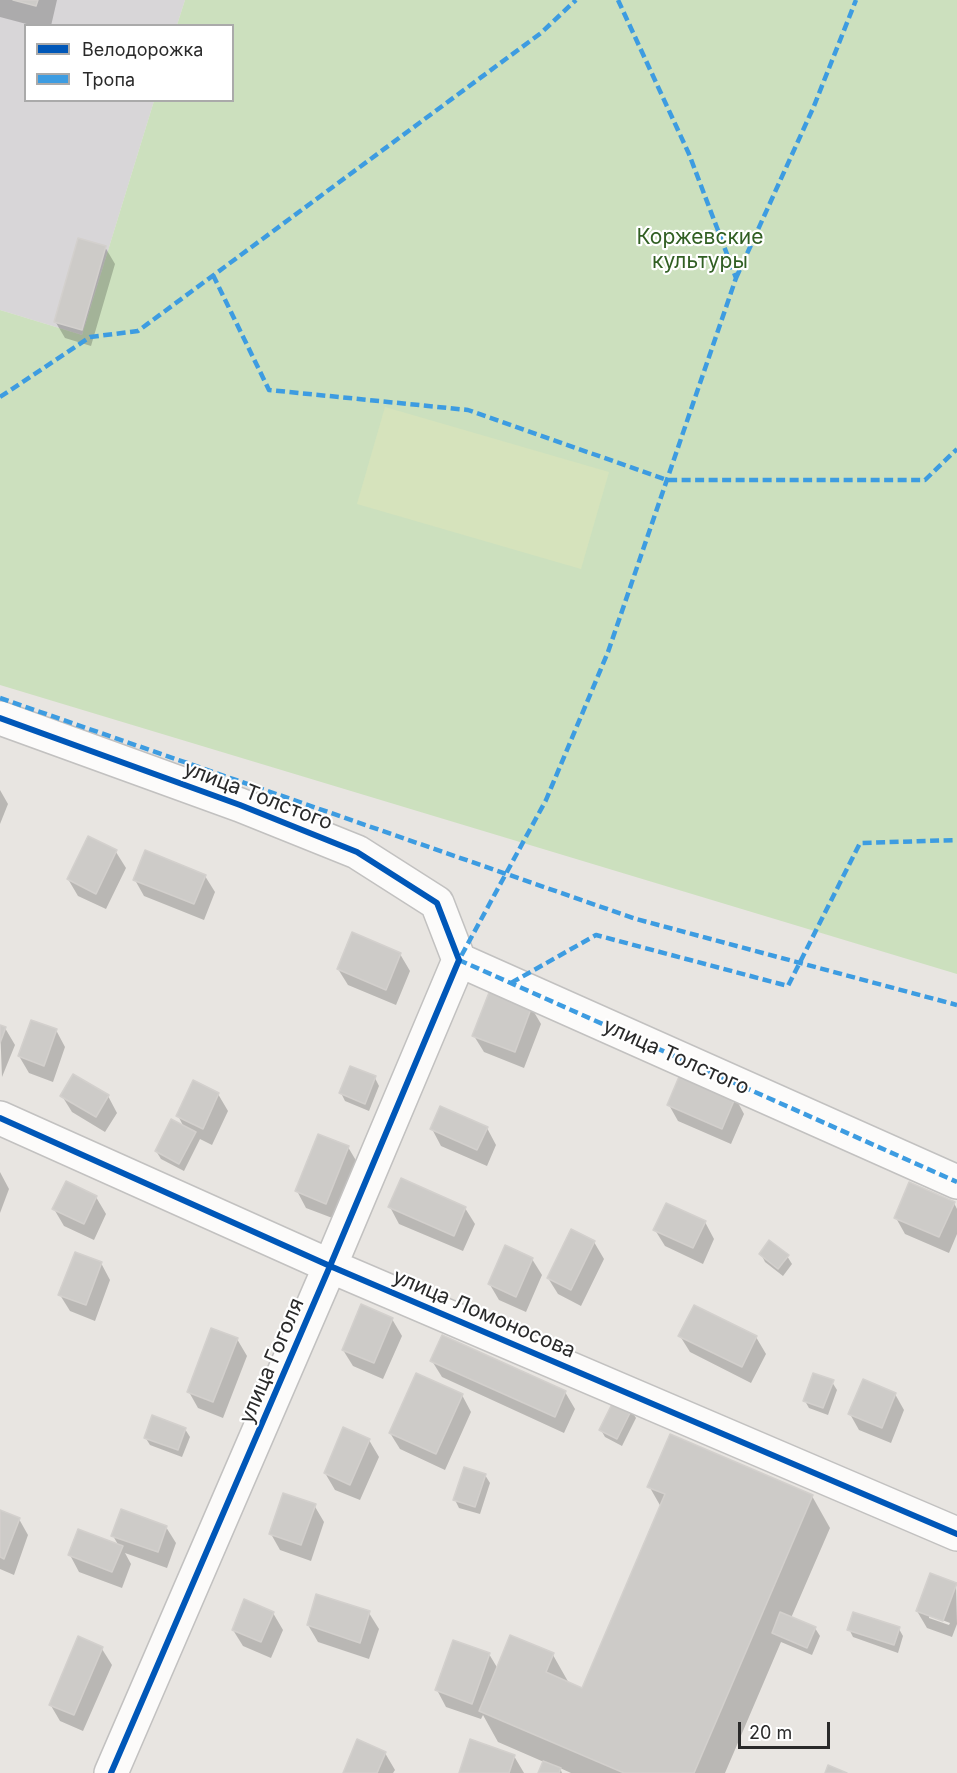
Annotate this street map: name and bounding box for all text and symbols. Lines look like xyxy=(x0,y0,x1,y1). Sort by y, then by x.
legend xyxy=(24,24,234,102)
text: Велодорожка xyxy=(82,39,203,60)
text: Тропа xyxy=(82,69,135,90)
park label: Коржевские культуры xyxy=(637,225,763,275)
street label: улица Толстого xyxy=(180,756,336,836)
street label: улица Толстого xyxy=(599,1013,753,1101)
street label: улица Ломоносова xyxy=(389,1264,579,1364)
street label: улица Гоголя xyxy=(234,1294,310,1428)
scale bar xyxy=(741,1710,832,1748)
text: 20 m xyxy=(749,1722,792,1743)

